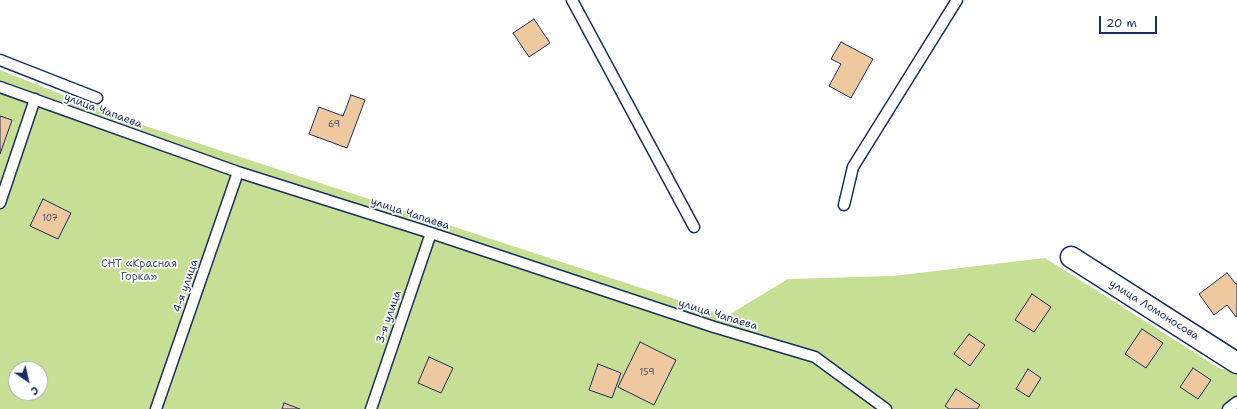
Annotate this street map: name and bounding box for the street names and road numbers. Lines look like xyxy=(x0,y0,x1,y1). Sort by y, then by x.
street label: улица Чапаева xyxy=(62,91,144,131)
street label: улица Чапаева xyxy=(369,195,451,233)
street label: 4-я улица xyxy=(171,258,201,314)
street label: улица Ломоносова xyxy=(1107,277,1201,343)
street label: 3-я улица xyxy=(374,289,404,345)
street label: улица Чапаева xyxy=(677,297,759,333)

